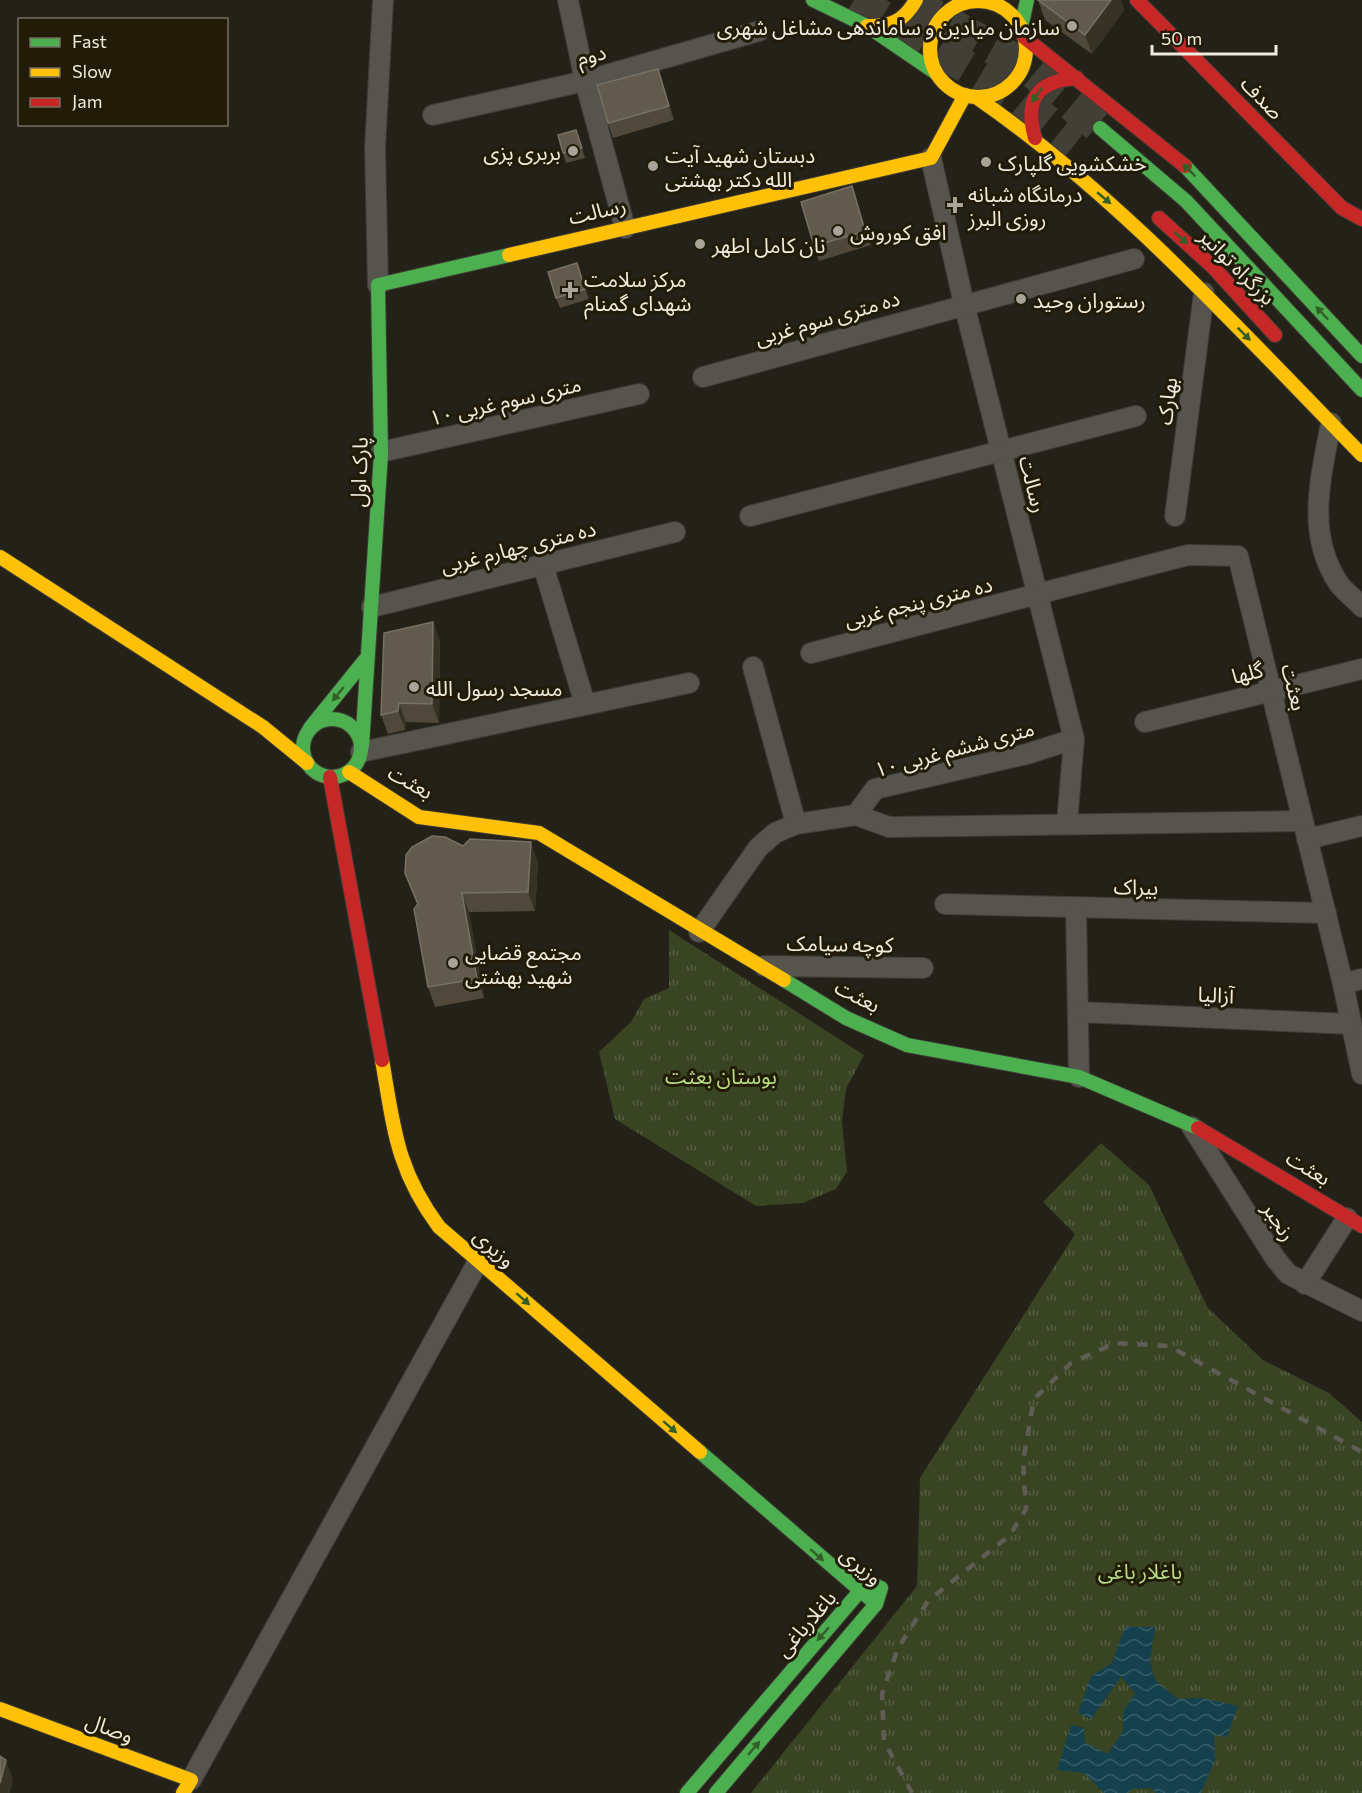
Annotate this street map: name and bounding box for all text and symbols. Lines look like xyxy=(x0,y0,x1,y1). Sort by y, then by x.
place label: سازمان میادین و ساماندهی مشاغل شهری xyxy=(717,14,1060,40)
legend xyxy=(18,18,228,126)
scale bar xyxy=(1152,18,1276,56)
marker: سازمان میادین و ساماندهی مشاغل شهری xyxy=(1065,19,1079,33)
text: 50 m xyxy=(1161,27,1202,49)
text: Fast xyxy=(72,30,107,52)
street label: دوم xyxy=(573,38,610,75)
text: Slow xyxy=(72,60,112,82)
street label: صدف xyxy=(1236,70,1290,124)
one-way arrow xyxy=(1031,86,1043,102)
text: Jam xyxy=(72,90,102,112)
place label: بربری پزی xyxy=(483,139,561,166)
place label: دبستان شهید آیت الله دکتر بهشتی xyxy=(665,142,815,192)
marker: بربری پزی xyxy=(566,144,580,158)
place label: خشکشویی گلپارک xyxy=(998,150,1147,177)
marker: خشکشویی گلپارک xyxy=(979,155,993,169)
marker: دبستان شهید آیت الله دکتر بهشتی xyxy=(646,159,660,173)
one-way arrow xyxy=(1182,164,1196,178)
place label: درمانگاه شبانه روزی البرز xyxy=(967,181,1083,231)
street label: رسالت xyxy=(566,191,628,230)
one-way arrow xyxy=(1096,191,1111,204)
marker: درمانگاه شبانه روزی البرز xyxy=(946,196,964,214)
place label: افق کوروش xyxy=(850,219,946,246)
street label: بزرگراه توانیر xyxy=(1193,222,1281,310)
marker: افق کوروش xyxy=(831,224,845,238)
one-way arrow xyxy=(1174,231,1189,245)
place label: نان کامل اطهر xyxy=(711,232,825,258)
marker: نان کامل اطهر xyxy=(693,237,707,251)
place label: مرکز سلامت شهدای گمنام xyxy=(584,266,692,320)
marker: مرکز سلامت شهدای گمنام xyxy=(561,281,579,299)
street label: ده متری سوم غربی xyxy=(752,284,904,354)
place label: رستوران وحید xyxy=(1033,287,1146,313)
marker: رستوران وحید xyxy=(1014,292,1028,306)
one-way arrow xyxy=(1315,305,1329,320)
one-way arrow xyxy=(1237,326,1251,341)
street label: ۱۰ متری سوم غربی xyxy=(427,370,585,434)
street label: بهارک xyxy=(1151,376,1182,426)
street label: پارک اول xyxy=(344,436,374,508)
street label: رسالت xyxy=(1014,453,1053,515)
street label: ده متری چهارم غربی xyxy=(438,515,599,582)
street label: ده متری پنجم غربی xyxy=(841,571,996,635)
street label: گلها xyxy=(1229,656,1266,689)
street label: بعثت xyxy=(1277,661,1313,713)
place label: مسجد رسول الله xyxy=(426,675,562,701)
marker: مسجد رسول الله xyxy=(407,680,421,694)
one-way arrow xyxy=(332,686,345,701)
street label: ۱۰ متری ششم غربی xyxy=(871,715,1038,785)
street label: بعثت xyxy=(384,759,438,803)
street label: بیراک xyxy=(1113,873,1159,900)
street label: کوچه سیامک xyxy=(786,930,894,959)
place label: مجتمع قضایی شهید بهشتی xyxy=(465,939,582,989)
marker: مجتمع قضایی شهید بهشتی xyxy=(446,956,460,970)
street label: بعثت xyxy=(831,973,885,1017)
street label: آزالیا xyxy=(1197,981,1236,1008)
park label: بوستان بعثت xyxy=(665,1063,777,1089)
street label: بعثت xyxy=(1282,1144,1336,1190)
street label: رنجبر xyxy=(1257,1196,1302,1246)
street label: وزیری xyxy=(468,1222,521,1273)
one-way arrow xyxy=(515,1292,530,1305)
one-way arrow xyxy=(662,1420,677,1433)
street label: وزیری xyxy=(835,1540,888,1590)
one-way arrow xyxy=(809,1548,825,1561)
park label: باغلار باغی xyxy=(1098,1558,1182,1584)
street label: باغلارباغی xyxy=(769,1585,841,1662)
one-way arrow xyxy=(817,1626,830,1641)
street label: وصال xyxy=(82,1707,137,1748)
one-way arrow xyxy=(747,1740,760,1756)

